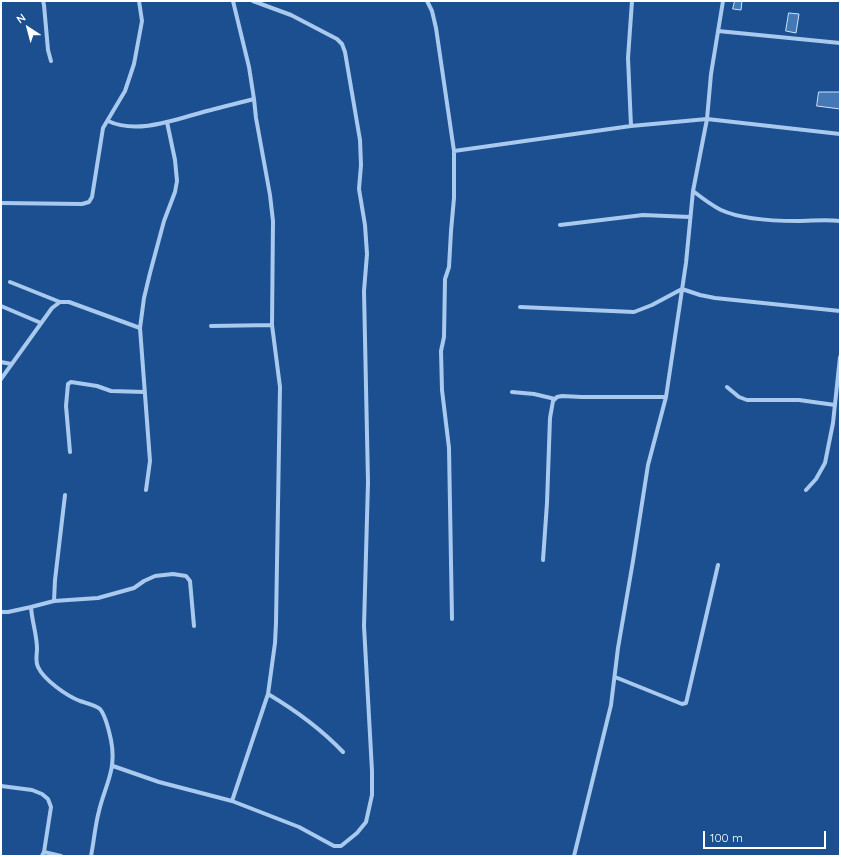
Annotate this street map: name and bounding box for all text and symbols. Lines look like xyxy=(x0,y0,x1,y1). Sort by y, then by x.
north arrow xyxy=(8,8,48,48)
text: N xyxy=(14,10,28,26)
scale bar xyxy=(705,823,828,849)
text: 100 m xyxy=(710,830,743,845)

